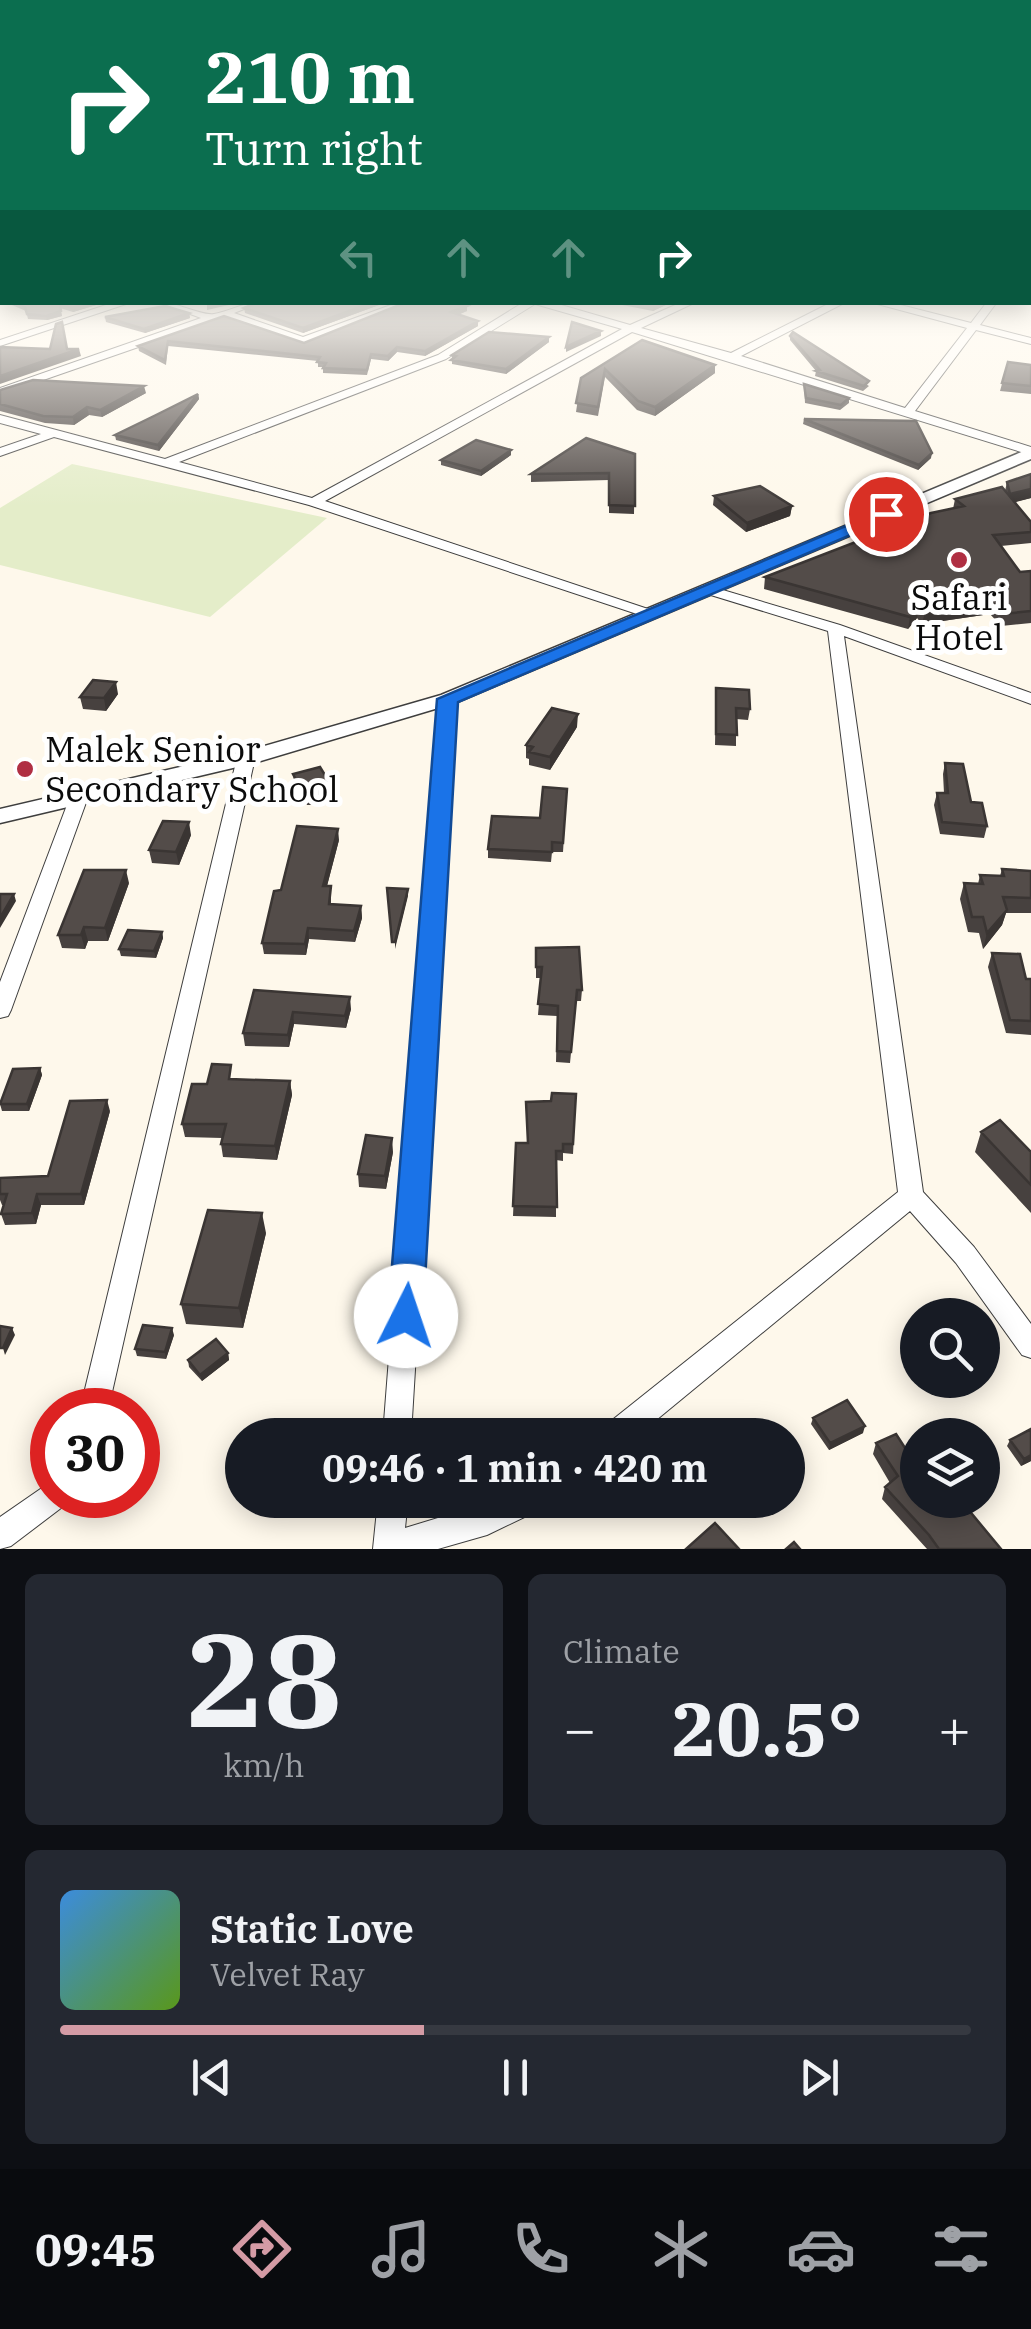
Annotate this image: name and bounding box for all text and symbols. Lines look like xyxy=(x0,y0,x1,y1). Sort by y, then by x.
text: 210 m xyxy=(205,31,415,122)
icon: right xyxy=(40,40,170,170)
text: Turn right xyxy=(205,119,423,177)
icon: left xyxy=(331,230,386,285)
icon: ahead xyxy=(436,230,491,285)
icon: ahead xyxy=(541,230,596,285)
icon: right xyxy=(646,230,701,285)
pin xyxy=(844,472,929,557)
icon: arrive xyxy=(859,487,914,542)
marker: Safari Hotel xyxy=(948,549,970,571)
place label: Safari Hotel xyxy=(910,574,1008,660)
place label: Malek Senior Secondary School xyxy=(45,726,339,812)
marker: Malek Senior Secondary School xyxy=(14,758,36,780)
position arrow xyxy=(354,1264,458,1368)
map controls xyxy=(900,1298,1000,1518)
button: search xyxy=(900,1298,1000,1398)
speed limit sign: 30 xyxy=(30,1388,160,1518)
button: layers xyxy=(900,1418,1000,1518)
text: 09:46 · 1 min · 420 m xyxy=(322,1443,708,1492)
text: 28 xyxy=(186,1594,342,1763)
text: Climate xyxy=(563,1630,680,1672)
text: 20.5° xyxy=(671,1679,863,1777)
text: − xyxy=(563,1693,596,1764)
text: + xyxy=(938,1693,971,1764)
text: km/h xyxy=(224,1744,304,1786)
text: Static Love xyxy=(210,1904,414,1953)
text: Velvet Ray xyxy=(210,1953,365,1995)
icon: previous xyxy=(184,2050,239,2105)
icon: pause xyxy=(488,2050,543,2105)
icon: next xyxy=(792,2050,847,2105)
icon: directions xyxy=(227,2214,297,2284)
icon: music xyxy=(366,2214,436,2284)
icon: phone xyxy=(506,2214,576,2284)
icon: climate xyxy=(646,2214,716,2284)
icon: car xyxy=(786,2214,856,2284)
icon: filters xyxy=(926,2214,996,2284)
text: 09:45 xyxy=(35,2220,157,2278)

